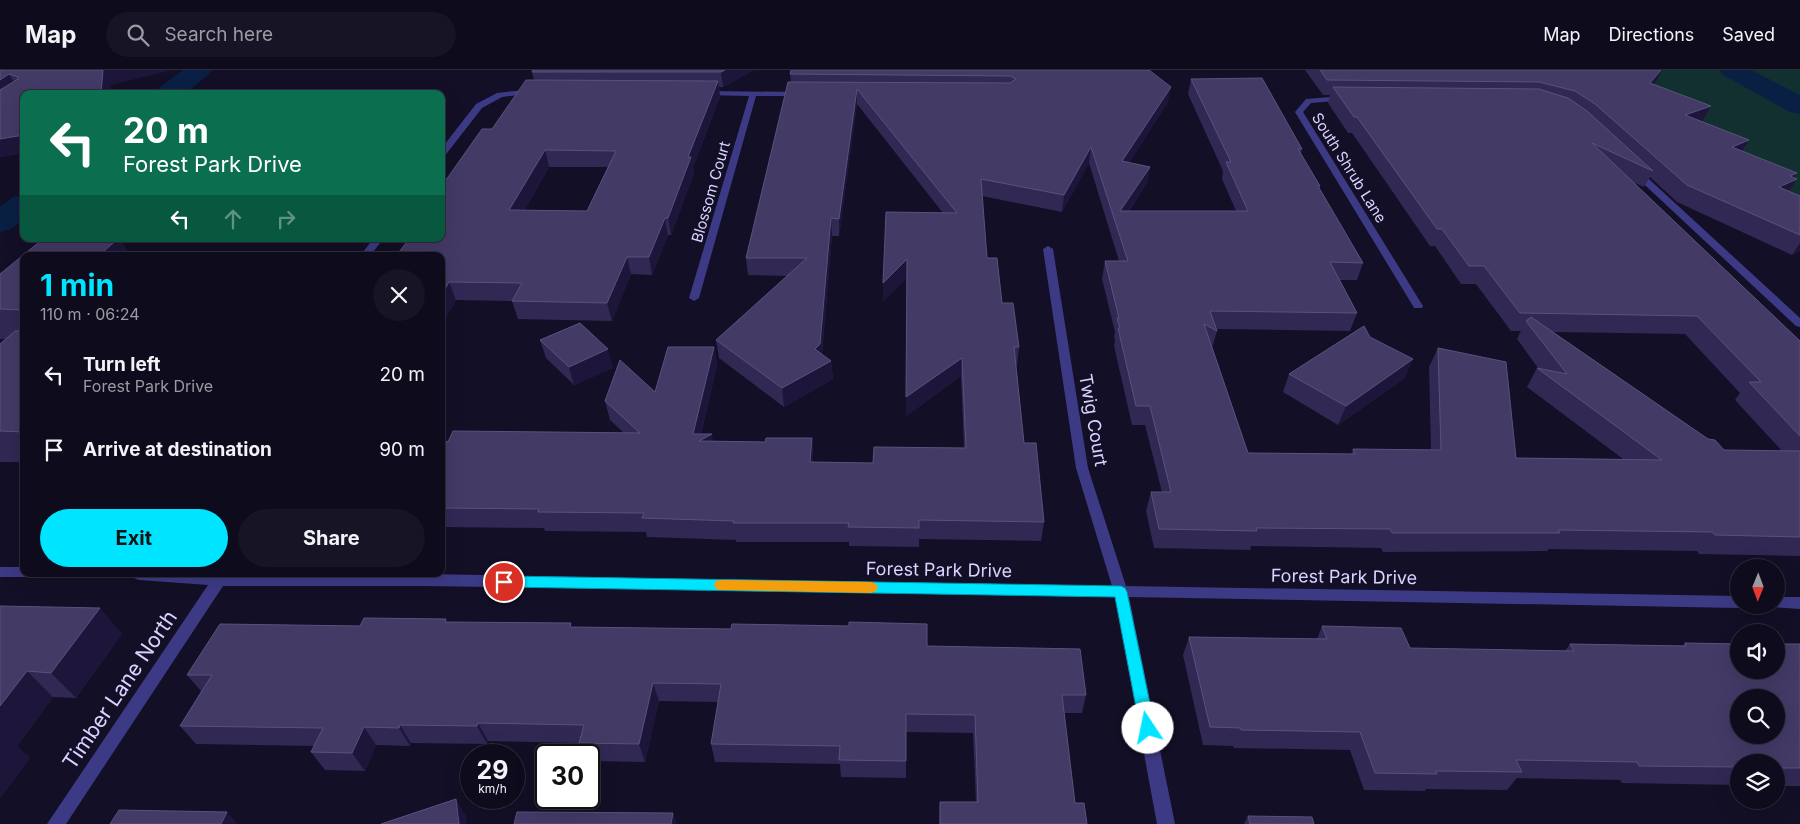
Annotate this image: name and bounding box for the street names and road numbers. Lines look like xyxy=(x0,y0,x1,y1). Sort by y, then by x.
street label: South Shrub Lane xyxy=(1308,109,1391,226)
street label: Blossom Court xyxy=(687,139,734,245)
street label: Twig Court xyxy=(1075,372,1112,468)
street label: Forest Park Drive xyxy=(866,558,1012,581)
street label: Forest Park Drive xyxy=(1271,565,1417,588)
street label: Timber Lane North xyxy=(57,606,182,774)

